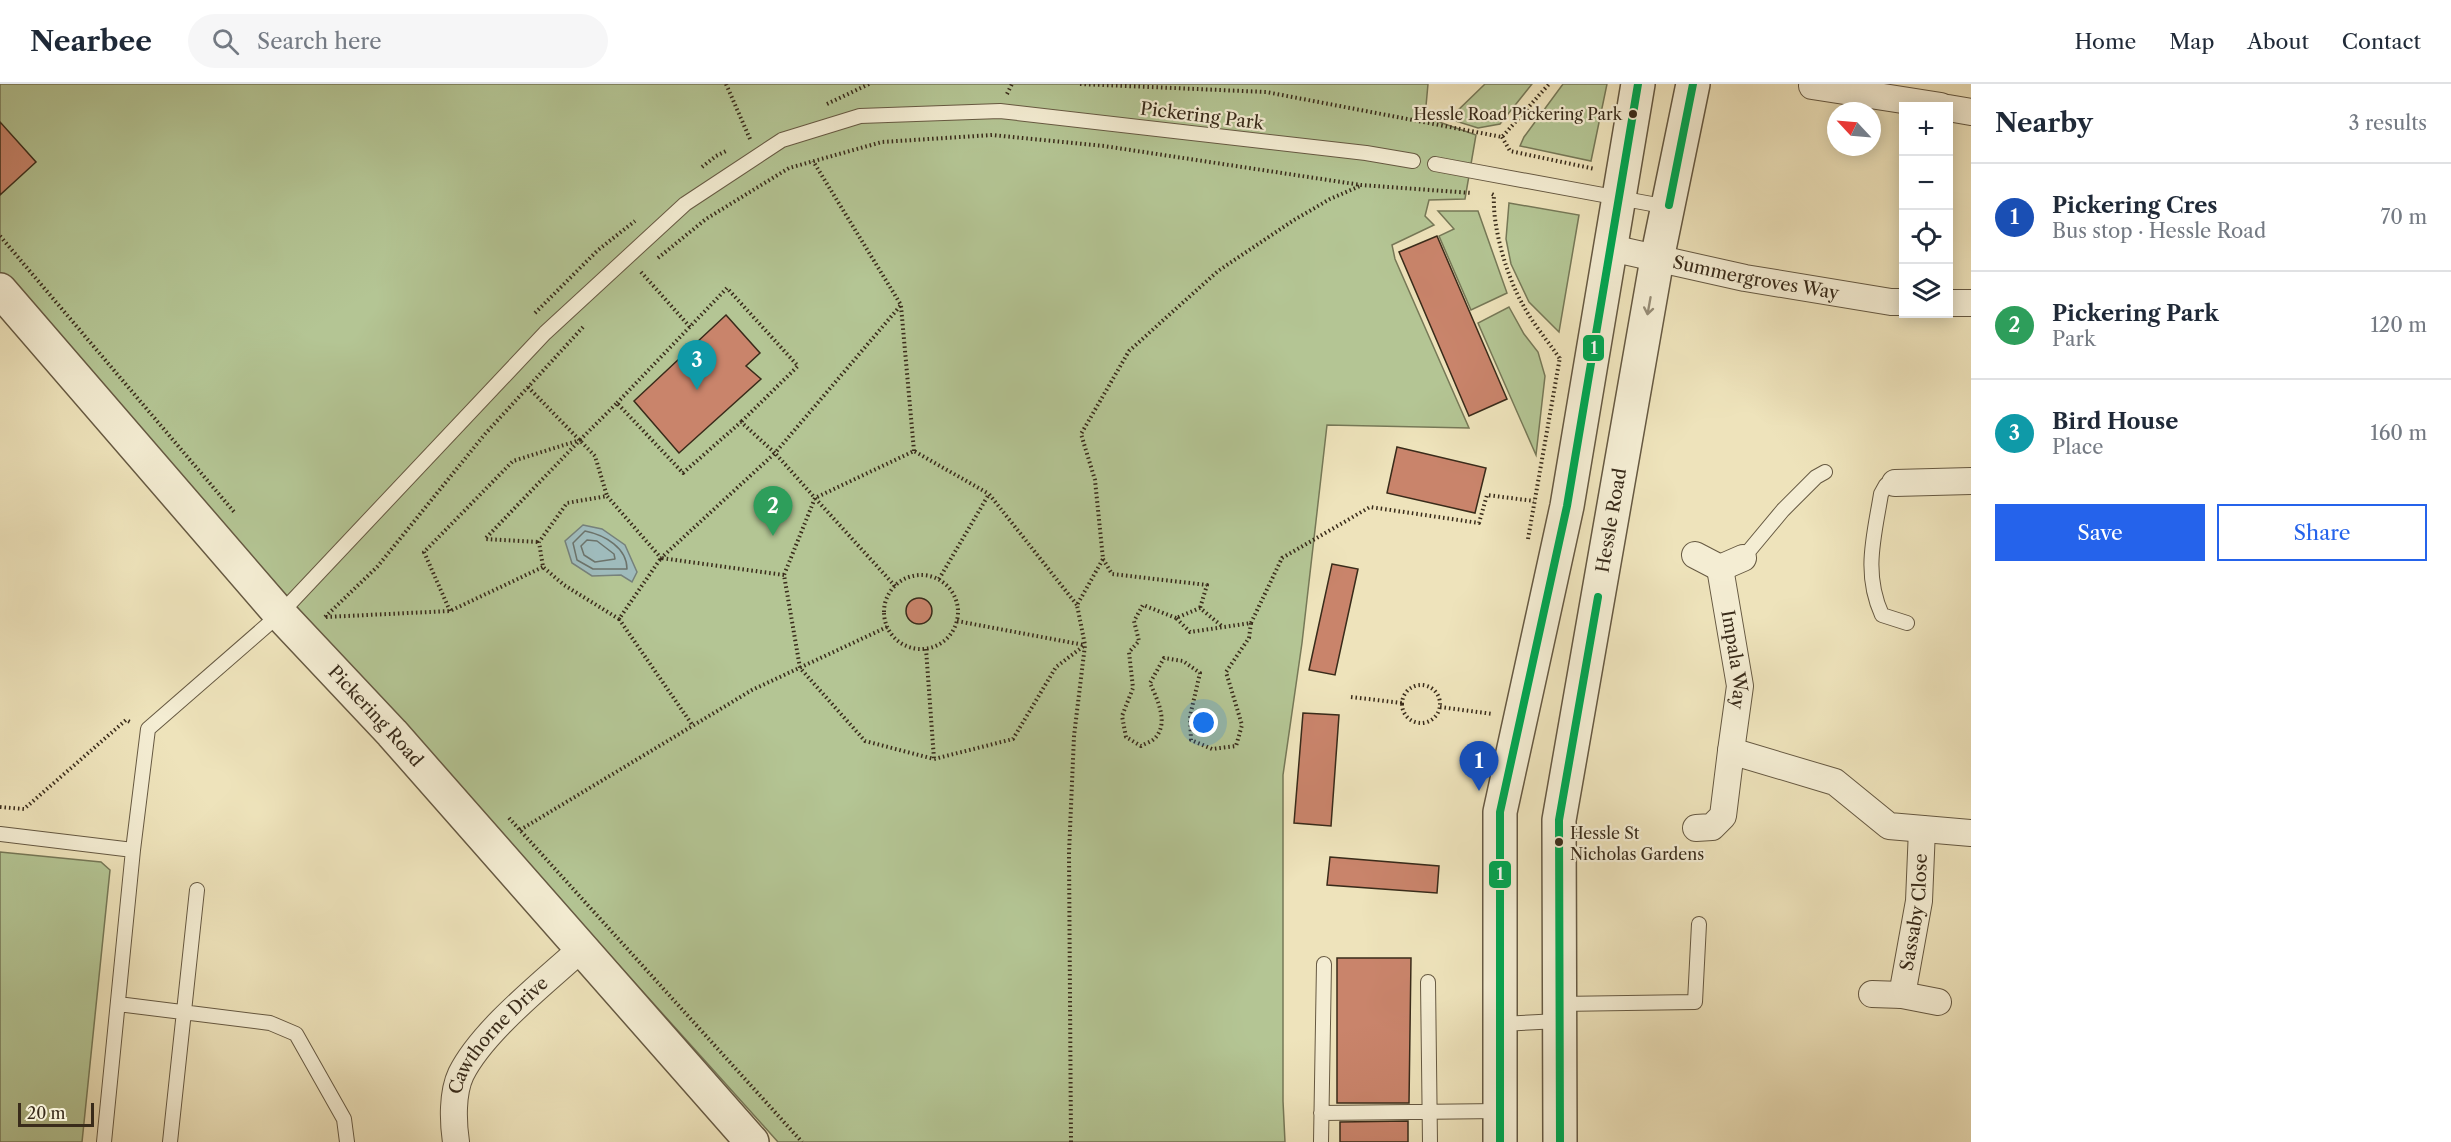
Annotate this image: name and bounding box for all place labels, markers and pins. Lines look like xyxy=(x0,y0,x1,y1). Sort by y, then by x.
place label: Hessle Road Pickering Park xyxy=(1413,104,1623,124)
marker: Hessle Road Pickering Park xyxy=(1627,108,1639,120)
pin: 3 xyxy=(678,340,716,390)
pin: 2 xyxy=(754,486,792,536)
pin: 1 xyxy=(1460,742,1498,791)
place label: Hessle St Nicholas Gardens xyxy=(1570,823,1704,864)
marker: Hessle St Nicholas Gardens xyxy=(1553,836,1565,848)

